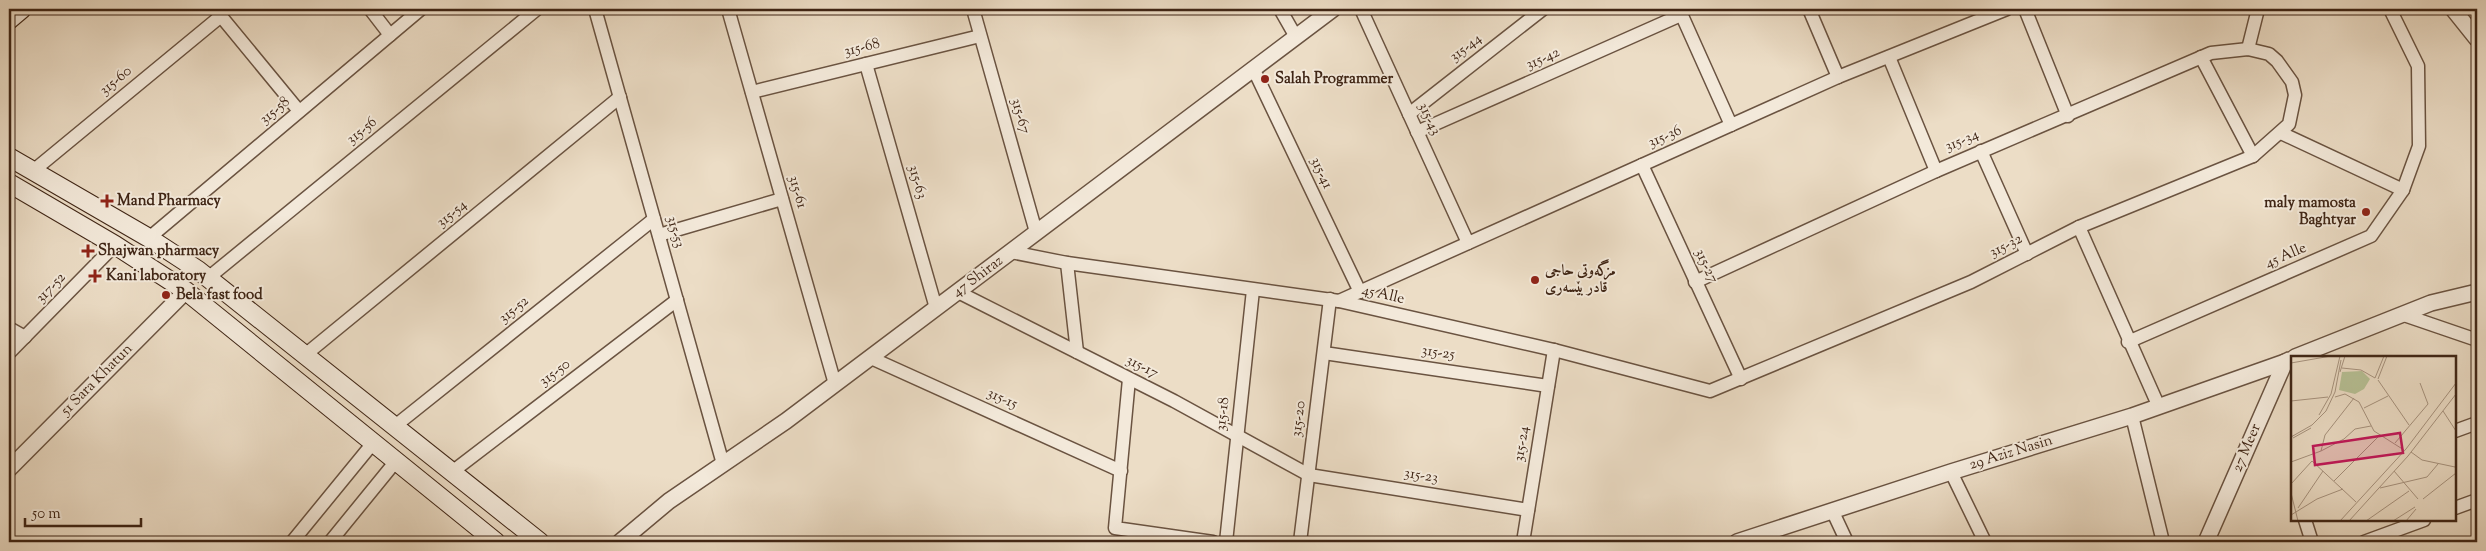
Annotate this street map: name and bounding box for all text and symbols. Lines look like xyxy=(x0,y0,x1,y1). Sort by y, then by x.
street label: 315-44 xyxy=(1445,28,1487,67)
street label: 315-68 xyxy=(842,33,882,63)
street label: 315-42 xyxy=(1523,42,1563,76)
street label: 315-60 xyxy=(95,61,137,101)
place label: Salah Programmer xyxy=(1275,69,1394,90)
marker: Salah Programmer xyxy=(1259,73,1271,85)
street label: 315-58 xyxy=(255,92,295,130)
street label: 315-67 xyxy=(1005,96,1035,137)
street label: 315-43 xyxy=(1412,99,1446,139)
street label: 315-56 xyxy=(342,112,382,150)
street label: 315-36 xyxy=(1645,120,1685,154)
street label: 315-34 xyxy=(1942,124,1983,158)
street label: 315-41 xyxy=(1304,153,1338,193)
street label: 315-63 xyxy=(902,162,932,202)
street label: 315-61 xyxy=(782,173,812,211)
place label: Mand Pharmacy xyxy=(117,191,221,212)
place label: maly mamosta Baghtyar xyxy=(2264,193,2356,231)
marker: Mand Pharmacy xyxy=(101,195,113,207)
street label: 315-54 xyxy=(432,195,472,233)
marker: maly mamosta Baghtyar xyxy=(2360,206,2372,218)
street label: 315-53 xyxy=(660,213,690,251)
street label: 315-32 xyxy=(1986,229,2026,263)
street label: 45 Alle xyxy=(2262,238,2310,274)
place label: Shajwan pharmacy xyxy=(98,241,220,262)
marker: Shajwan pharmacy xyxy=(82,245,94,257)
street label: 315-27 xyxy=(1689,245,1723,287)
street label: 47 Shiraz xyxy=(948,251,1008,303)
place label: مزگەوتی حاجی قادر بێسەری xyxy=(1544,259,1616,299)
place label: Kani laboratory xyxy=(106,266,207,287)
street label: 317-52 xyxy=(31,268,71,308)
marker: Kani laboratory xyxy=(88,269,102,283)
marker: مزگەوتی حاجی قادر بێسەری xyxy=(1529,274,1541,286)
street label: 45 Alle xyxy=(1360,280,1406,310)
place label: Bela fast food xyxy=(176,285,263,306)
marker: Bela fast food xyxy=(160,289,172,301)
street label: 315-52 xyxy=(494,291,534,329)
street label: 51 Sara Khatun xyxy=(56,339,138,421)
street label: 315-25 xyxy=(1420,340,1456,366)
street label: 315-17 xyxy=(1122,350,1162,384)
street label: 315-50 xyxy=(535,354,575,392)
inset map xyxy=(2291,356,2456,521)
street label: 315-15 xyxy=(983,383,1021,415)
street label: 315-18 xyxy=(1211,396,1235,432)
street label: 315-20 xyxy=(1286,400,1312,438)
street label: 27 Meer xyxy=(2227,420,2267,476)
street label: 315-24 xyxy=(1509,424,1535,463)
street label: 29 Aziz Nasin xyxy=(1967,430,2055,476)
street label: 315-23 xyxy=(1402,463,1440,489)
scale bar xyxy=(25,496,141,528)
text: 50 m xyxy=(31,504,61,525)

